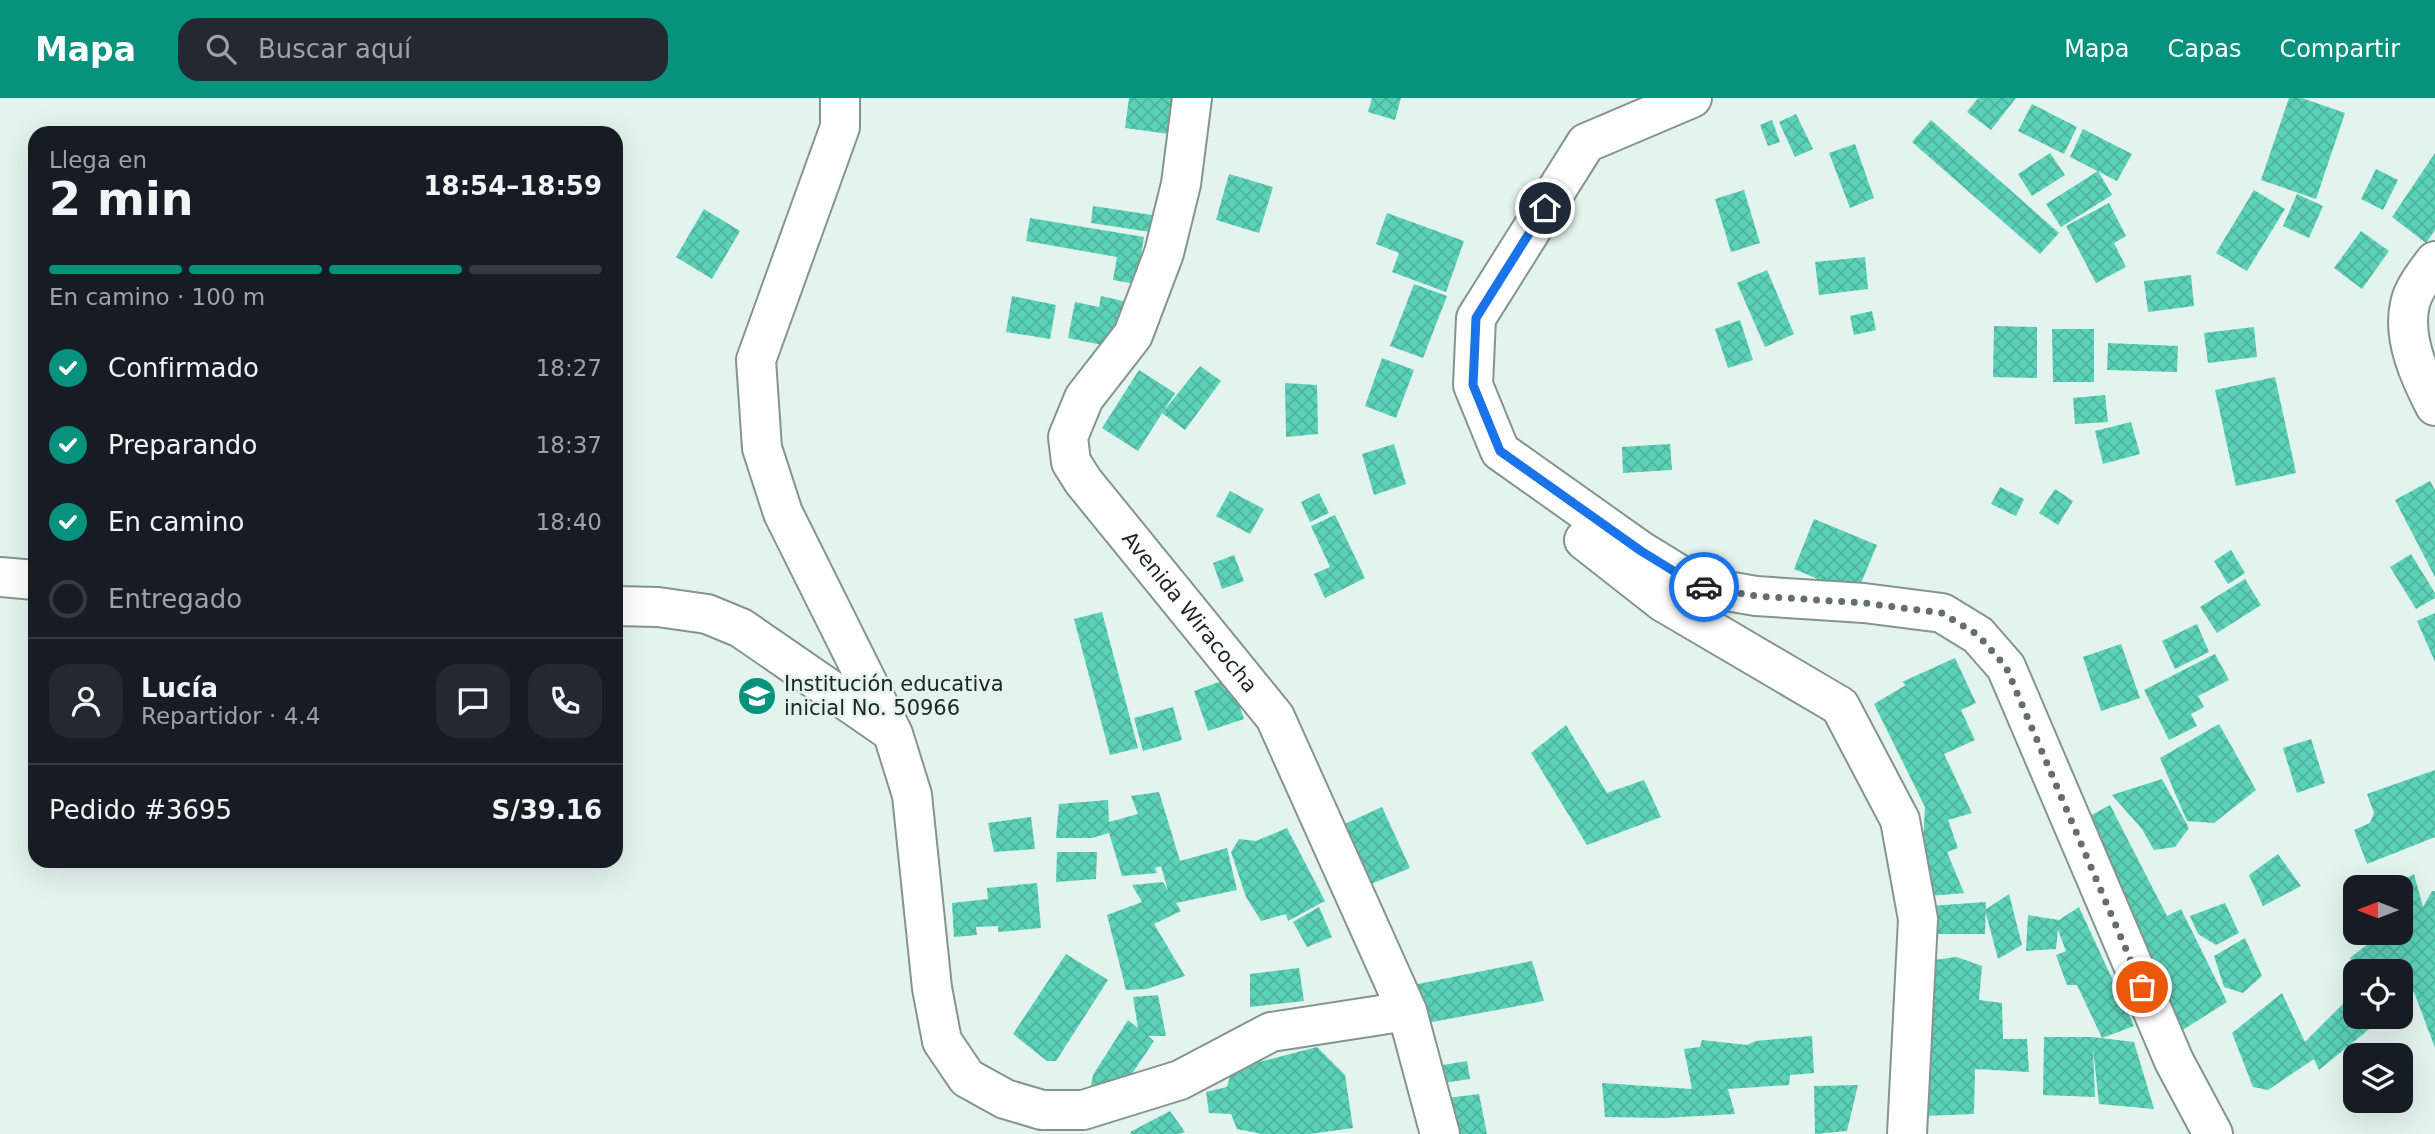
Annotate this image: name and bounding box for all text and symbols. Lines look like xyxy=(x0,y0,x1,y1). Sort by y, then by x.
search box xyxy=(178,18,668,81)
text: Mapa xyxy=(35,30,136,69)
icon: search xyxy=(202,30,240,68)
text: Buscar aquí xyxy=(258,34,411,64)
text: Mapa xyxy=(2064,35,2130,63)
text: Capas xyxy=(2168,35,2241,63)
text: Compartir xyxy=(2279,35,2400,63)
text: Llega en xyxy=(49,147,147,173)
text: 18:54–18:59 xyxy=(423,171,602,201)
text: 2 min xyxy=(49,172,193,226)
pin xyxy=(1515,178,1575,238)
icon: home xyxy=(1526,189,1564,227)
text: En camino · 100 m xyxy=(49,284,265,310)
icon: check xyxy=(49,349,87,387)
text: Confirmado xyxy=(108,353,259,383)
text: 18:27 xyxy=(536,355,602,381)
icon: check xyxy=(49,426,87,464)
text: Preparando xyxy=(108,430,257,460)
text: 18:37 xyxy=(536,432,602,458)
icon: check xyxy=(49,503,87,541)
text: En camino xyxy=(108,507,244,537)
text: 18:40 xyxy=(536,509,602,535)
street label: Avenida Wiracocha xyxy=(1117,527,1262,697)
courier xyxy=(1669,552,1739,622)
icon: car xyxy=(1685,568,1723,606)
text: Entregado xyxy=(108,584,242,614)
button: person xyxy=(49,664,123,738)
button: chat xyxy=(436,664,510,738)
button: phone xyxy=(528,664,602,738)
place label: Institución educativa inicial No. 50966 xyxy=(784,672,1004,720)
text: Lucía xyxy=(141,673,218,703)
school or university icon: Institución educativa inicial No. 50966 xyxy=(736,675,778,717)
text: Repartidor · 4.4 xyxy=(141,703,320,729)
text: Pedido #3695 xyxy=(49,795,232,825)
text: S/39.16 xyxy=(492,795,602,825)
north arrow xyxy=(2343,875,2413,945)
map controls xyxy=(2343,875,2413,1113)
pin xyxy=(2112,957,2172,1017)
button: locate xyxy=(2343,959,2413,1029)
icon: bag xyxy=(2123,968,2161,1006)
button: layers xyxy=(2343,1043,2413,1113)

